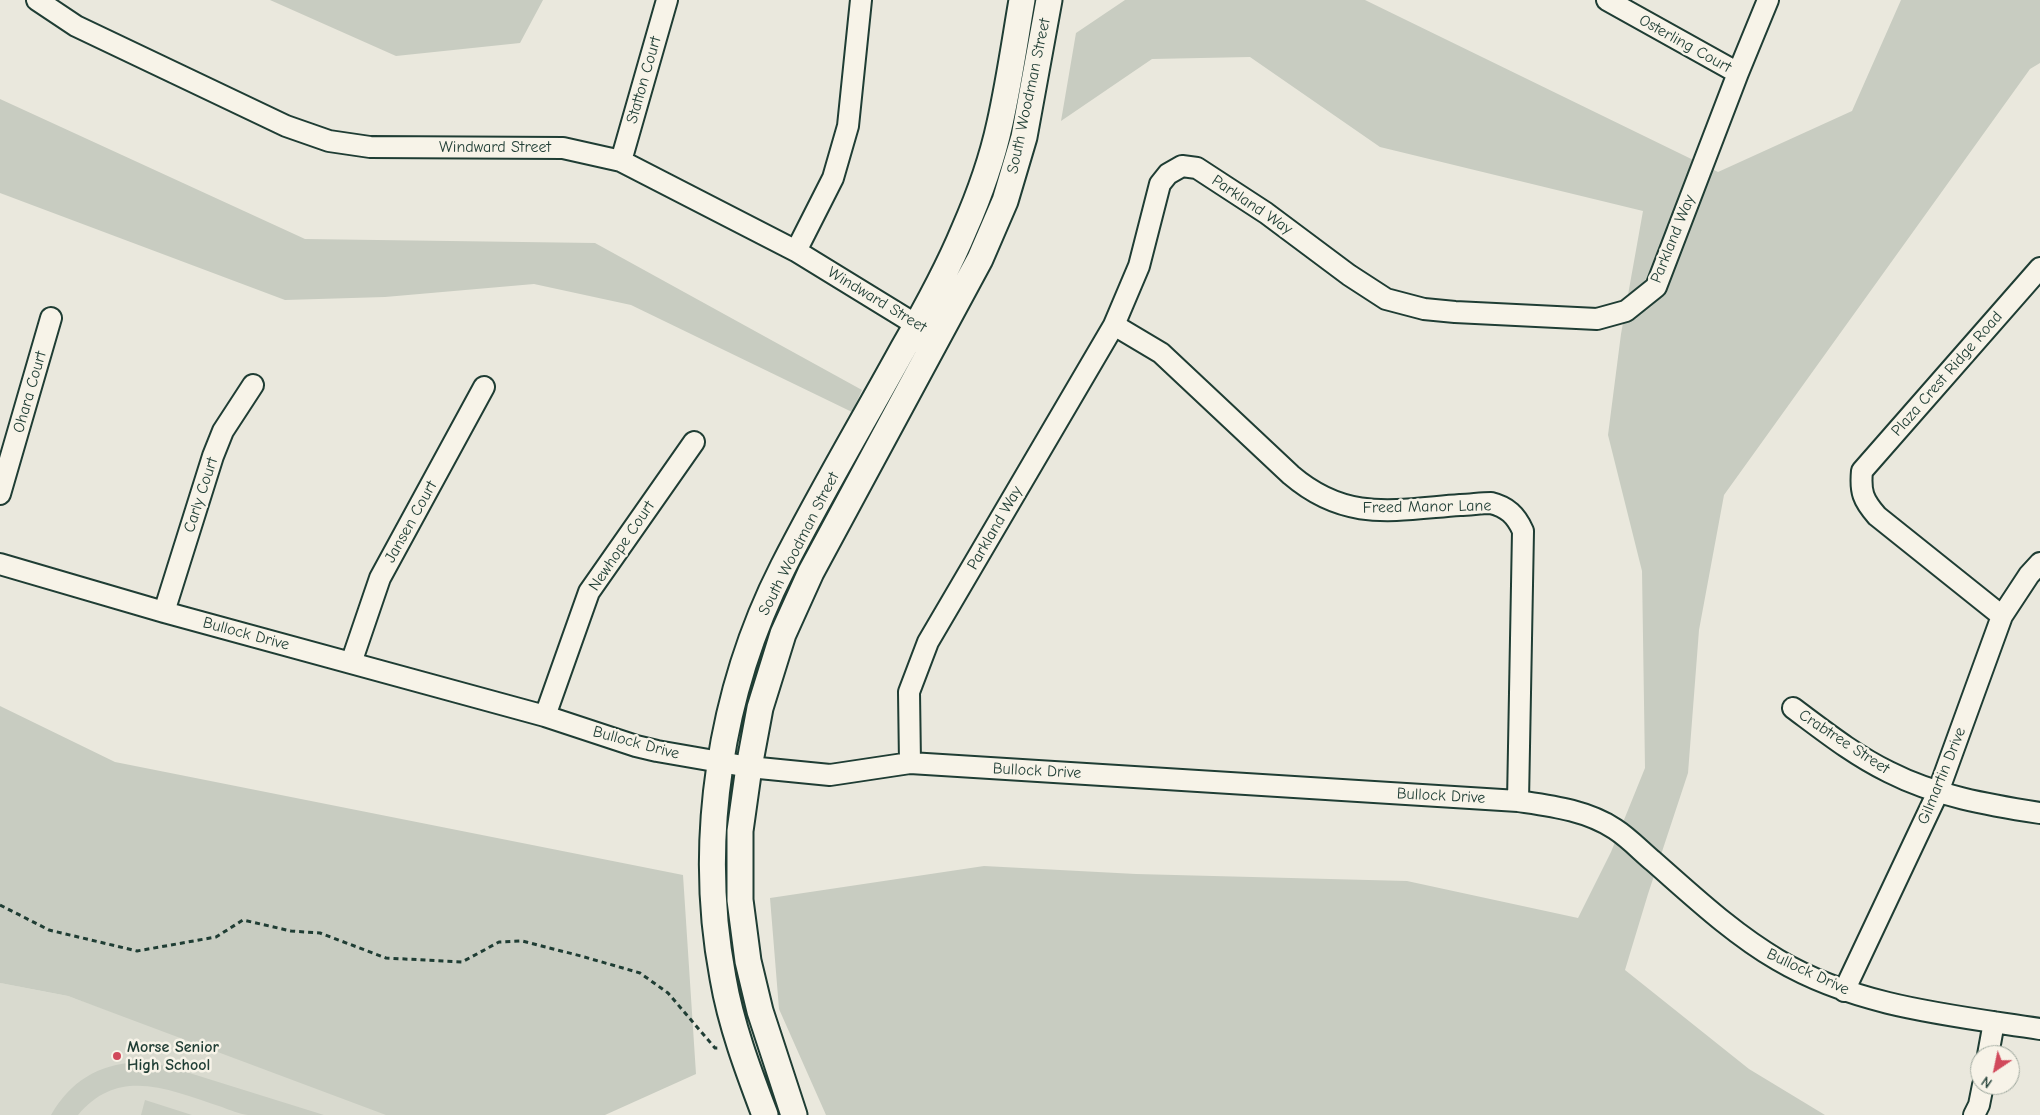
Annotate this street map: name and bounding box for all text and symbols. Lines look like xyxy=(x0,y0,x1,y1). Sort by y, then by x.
street label: Osterling Court xyxy=(1635,11,1735,77)
street label: South Woodman Street xyxy=(1003,17,1055,175)
street label: Statton Court xyxy=(622,34,666,126)
street label: Windward Street xyxy=(439,137,551,157)
street label: Parkland Way xyxy=(1208,171,1296,239)
street label: Parkland Way xyxy=(1647,192,1699,286)
street label: Windward Street xyxy=(824,263,930,337)
street label: Plaza Crest Ridge Road xyxy=(1887,308,2007,440)
street label: Ohara Court xyxy=(9,349,51,435)
street label: Carly Court xyxy=(180,455,222,535)
street label: South Woodman Street xyxy=(755,469,843,619)
street label: Jansen Court xyxy=(381,478,441,566)
street label: Parkland Way xyxy=(963,483,1027,573)
street label: Freed Manor Lane xyxy=(1363,496,1491,518)
street label: Newhope Court xyxy=(585,497,659,595)
street label: Bullock Drive xyxy=(201,613,291,655)
street label: Crabtree Street xyxy=(1795,705,1893,779)
street label: Bullock Drive xyxy=(591,722,681,764)
street label: Gilmartin Drive xyxy=(1914,725,1970,827)
street label: Bullock Drive xyxy=(992,759,1082,783)
street label: Bullock Drive xyxy=(1396,784,1486,808)
street label: Bullock Drive xyxy=(1764,945,1852,999)
place label: Morse Senior High School xyxy=(127,1037,219,1075)
north arrow xyxy=(1970,1045,2020,1095)
marker: Morse Senior High School xyxy=(111,1050,123,1062)
text: N xyxy=(1978,1072,1995,1092)

